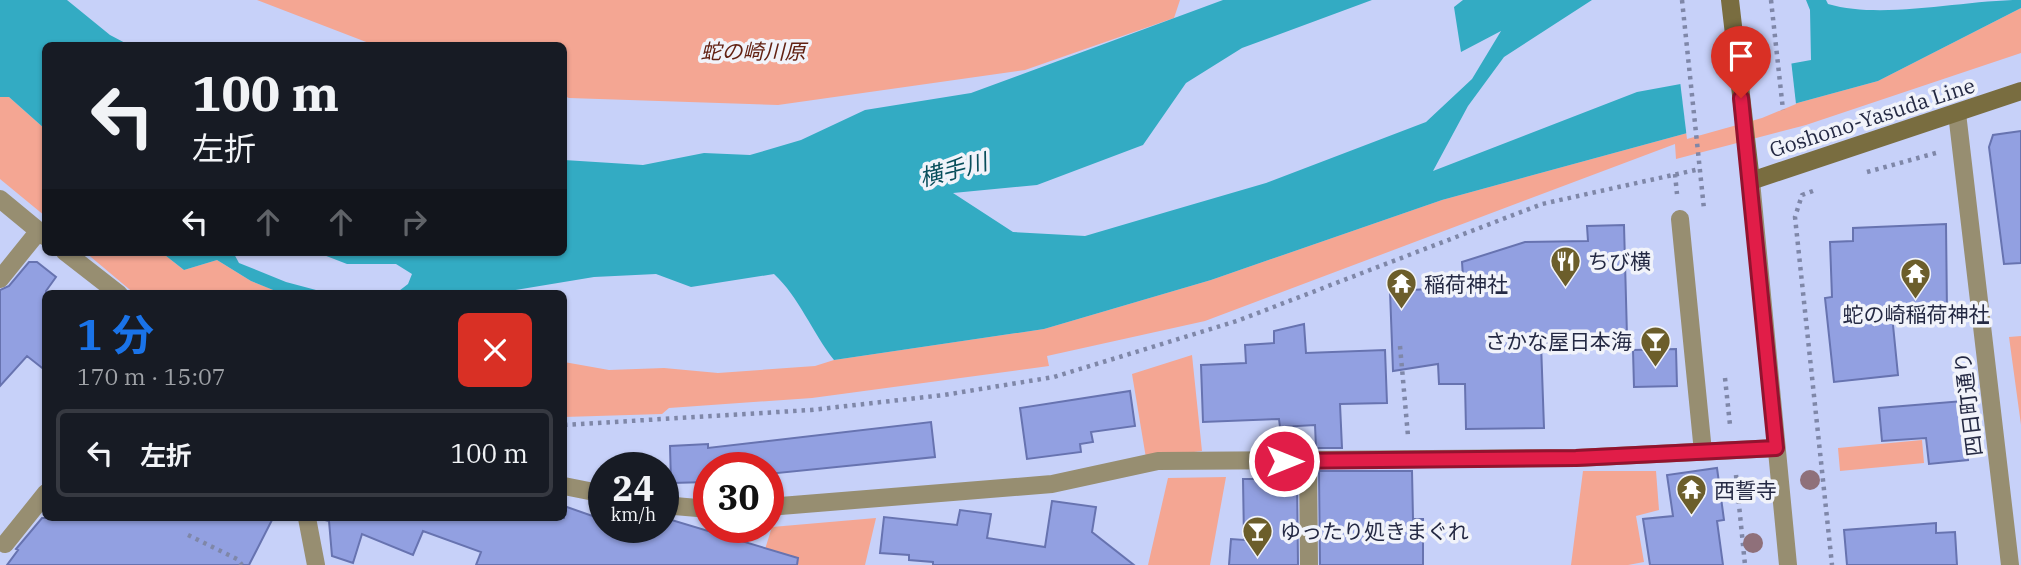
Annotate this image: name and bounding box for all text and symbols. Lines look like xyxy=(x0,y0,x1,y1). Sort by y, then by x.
pin xyxy=(1711,26,1771,98)
park label: 蛇の崎川原 xyxy=(701,37,808,65)
icon: arrive xyxy=(1722,37,1760,75)
text: 100 m xyxy=(192,61,339,124)
icon: left xyxy=(77,70,168,161)
street label: Goshono-Yasuda Line xyxy=(1766,71,1978,163)
text: 左折 xyxy=(192,127,256,169)
water label: 横手川 xyxy=(916,145,993,192)
icon: left xyxy=(176,203,214,241)
icon: ahead xyxy=(249,203,287,241)
icon: ahead xyxy=(322,203,360,241)
icon: right xyxy=(395,203,433,241)
restaurant icon: ちび横 xyxy=(1548,244,1582,288)
place label: ちび横 xyxy=(1588,247,1651,275)
temple icon: 蛇の崎稲荷神社 xyxy=(1899,257,1933,301)
temple icon: 稲荷神社 xyxy=(1384,267,1418,311)
place label: 稲荷神社 xyxy=(1424,270,1508,298)
place label: 蛇の崎稲荷神社 xyxy=(1843,300,1990,328)
text: 1 分 xyxy=(77,307,154,362)
button: close xyxy=(458,313,532,387)
bar icon: さかな屋日本海 xyxy=(1638,324,1672,368)
place label: さかな屋日本海 xyxy=(1485,327,1632,355)
street label: 四日町通り xyxy=(1948,350,1988,458)
text: 170 m · 15:07 xyxy=(77,361,226,391)
position arrow xyxy=(1247,424,1321,498)
icon: left xyxy=(81,434,119,472)
text: 100 m xyxy=(450,436,528,470)
text: 左折 xyxy=(140,438,192,472)
speed limit sign: 30 xyxy=(693,452,784,543)
text: 24 xyxy=(612,465,655,511)
temple icon: 西誓寺 xyxy=(1674,473,1708,517)
place label: 西誓寺 xyxy=(1714,476,1777,504)
text: km/h xyxy=(611,503,656,526)
bar icon: ゆったり処きまぐれ xyxy=(1240,514,1274,558)
place label: ゆったり処きまぐれ xyxy=(1280,517,1469,545)

